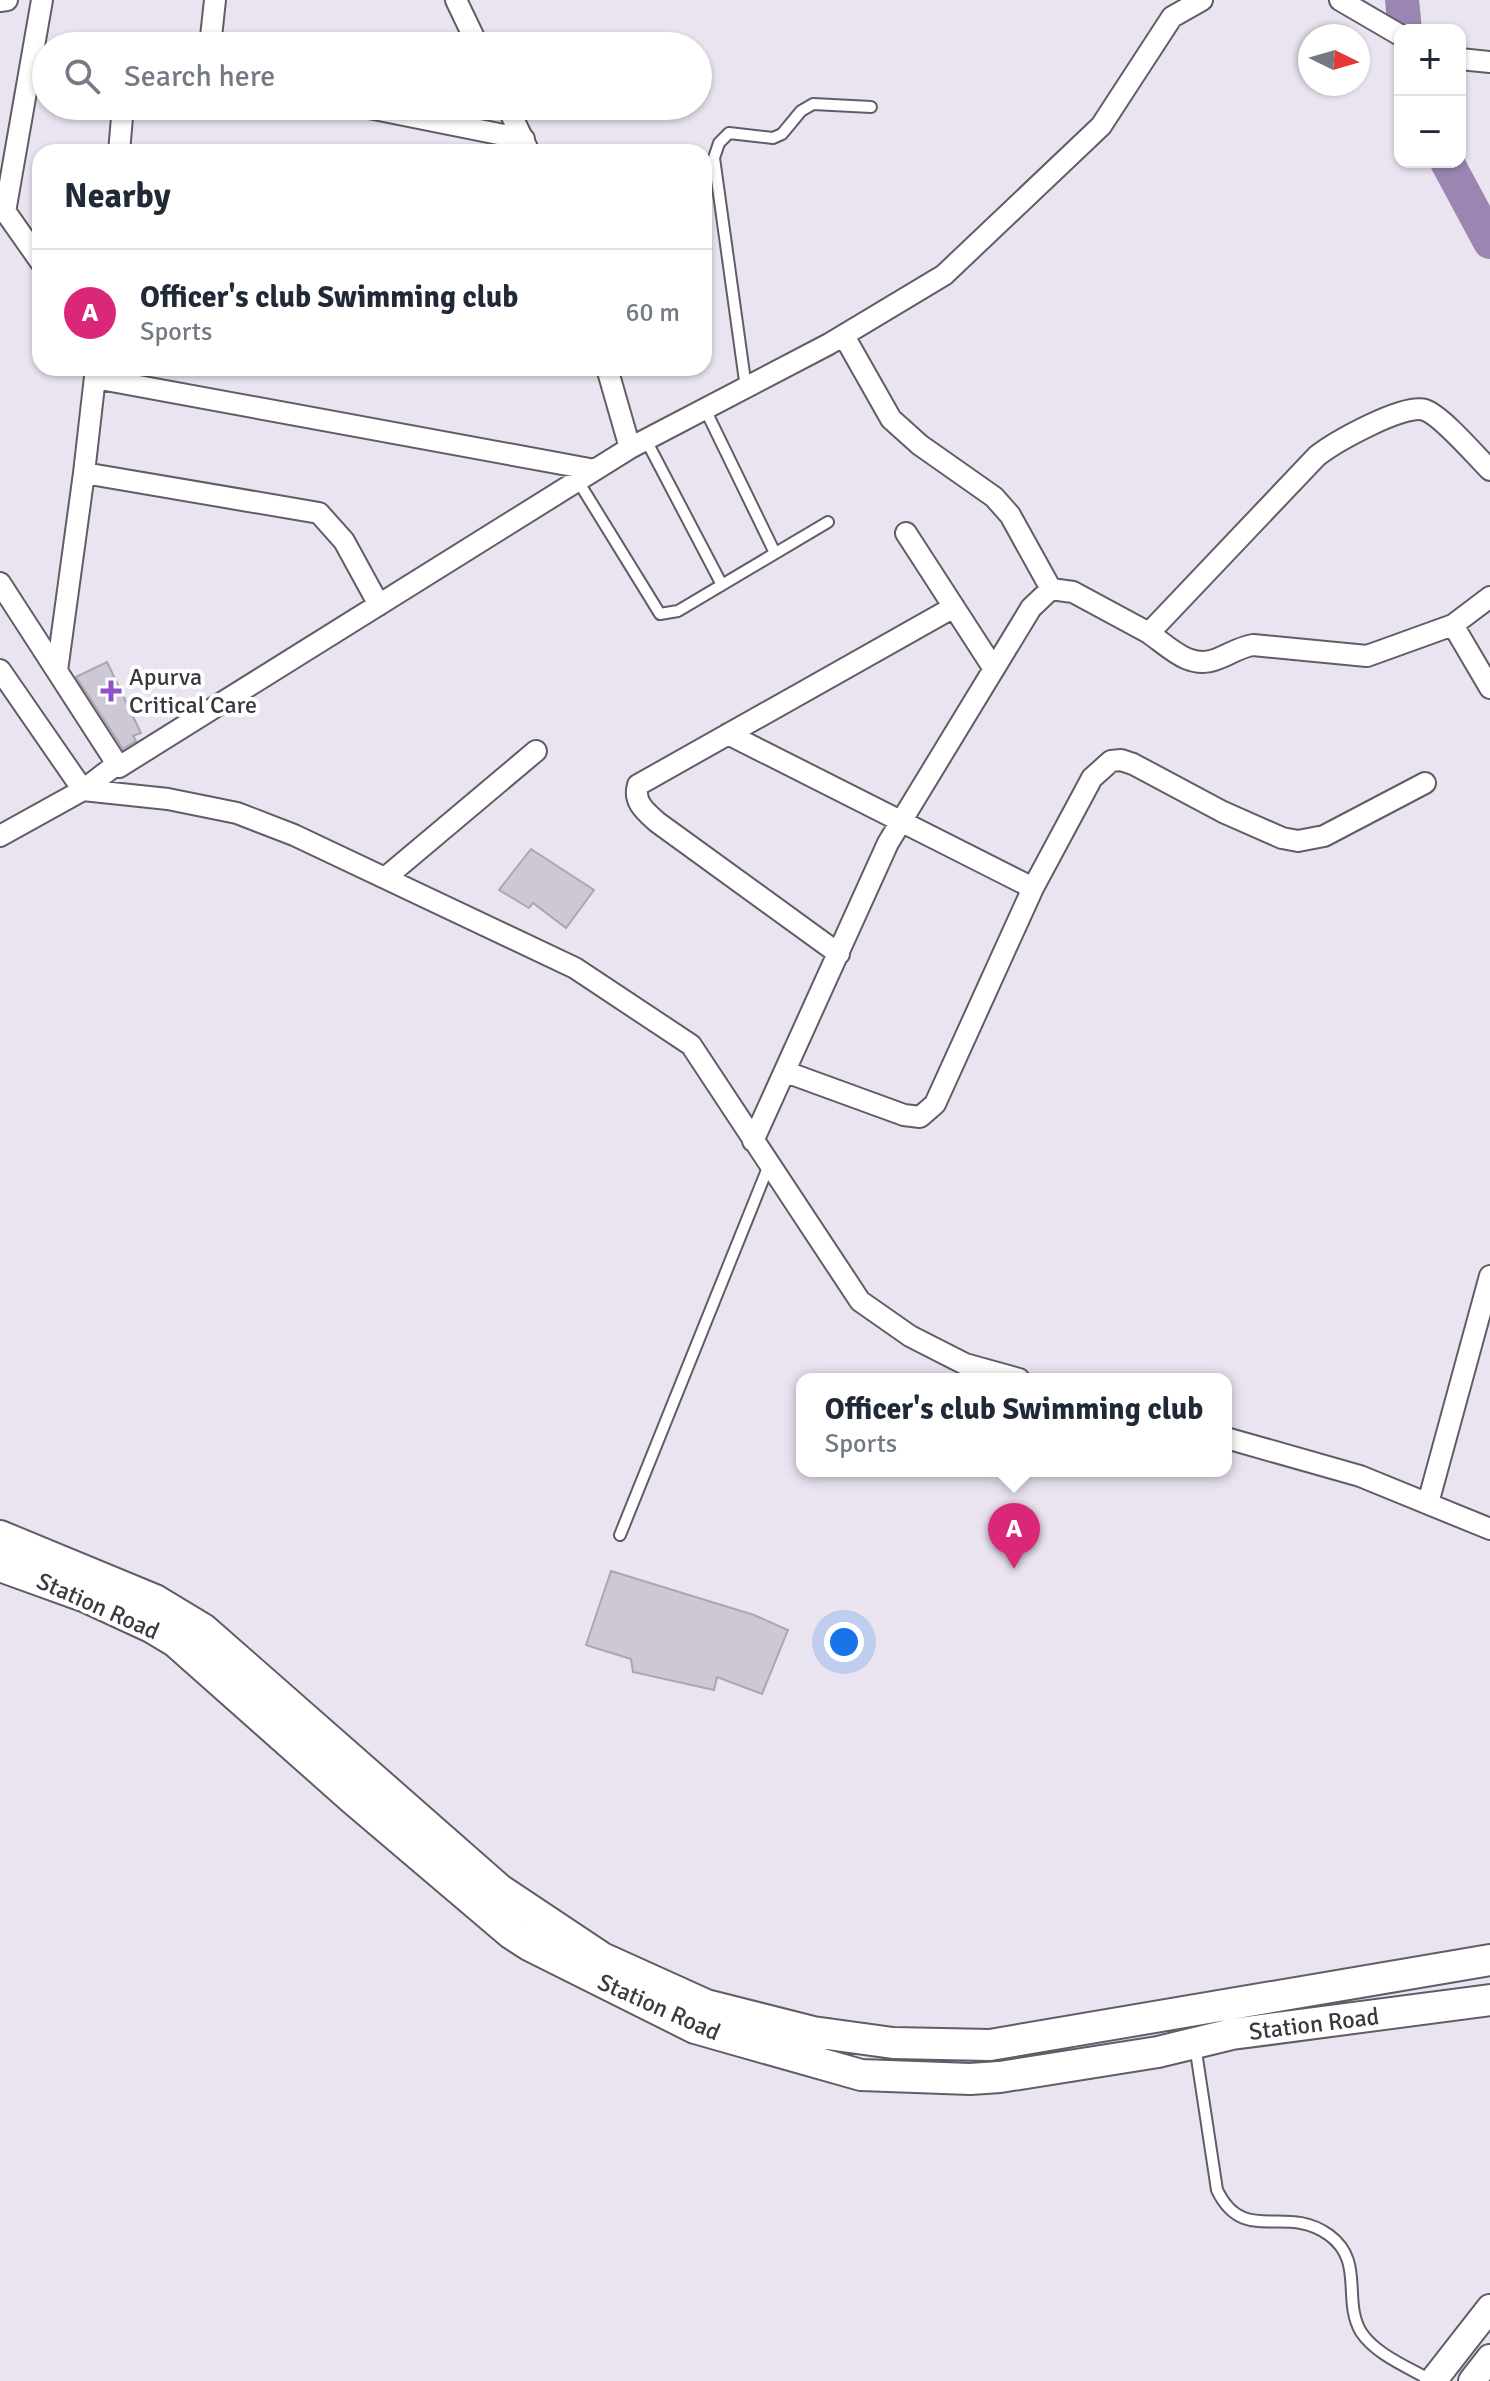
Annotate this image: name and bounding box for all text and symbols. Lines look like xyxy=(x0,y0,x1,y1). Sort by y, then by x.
north arrow xyxy=(1298,24,1370,96)
map controls xyxy=(1394,24,1466,168)
button: + xyxy=(1394,24,1466,96)
search box xyxy=(32,32,712,120)
icon: search xyxy=(60,54,104,98)
text: Search here xyxy=(124,58,275,95)
button: − xyxy=(1394,96,1466,168)
text: Nearby xyxy=(64,175,171,217)
text: Officer's club Swimming club xyxy=(140,279,518,316)
text: A xyxy=(82,297,98,329)
text: 60 m xyxy=(625,297,680,329)
text: Sports xyxy=(140,316,212,348)
place label: Apurva Critical Care xyxy=(129,662,257,720)
marker: Apurva Critical Care xyxy=(100,680,122,702)
popup xyxy=(796,1373,1232,1477)
text: Officer's club Swimming club xyxy=(825,1391,1203,1428)
text: Sports xyxy=(825,1428,897,1460)
pin: A xyxy=(988,1503,1040,1569)
street label: Station Road xyxy=(32,1566,164,1646)
your location xyxy=(824,1622,864,1662)
street label: Station Road xyxy=(593,1967,725,2047)
street label: Station Road xyxy=(1247,2001,1381,2047)

